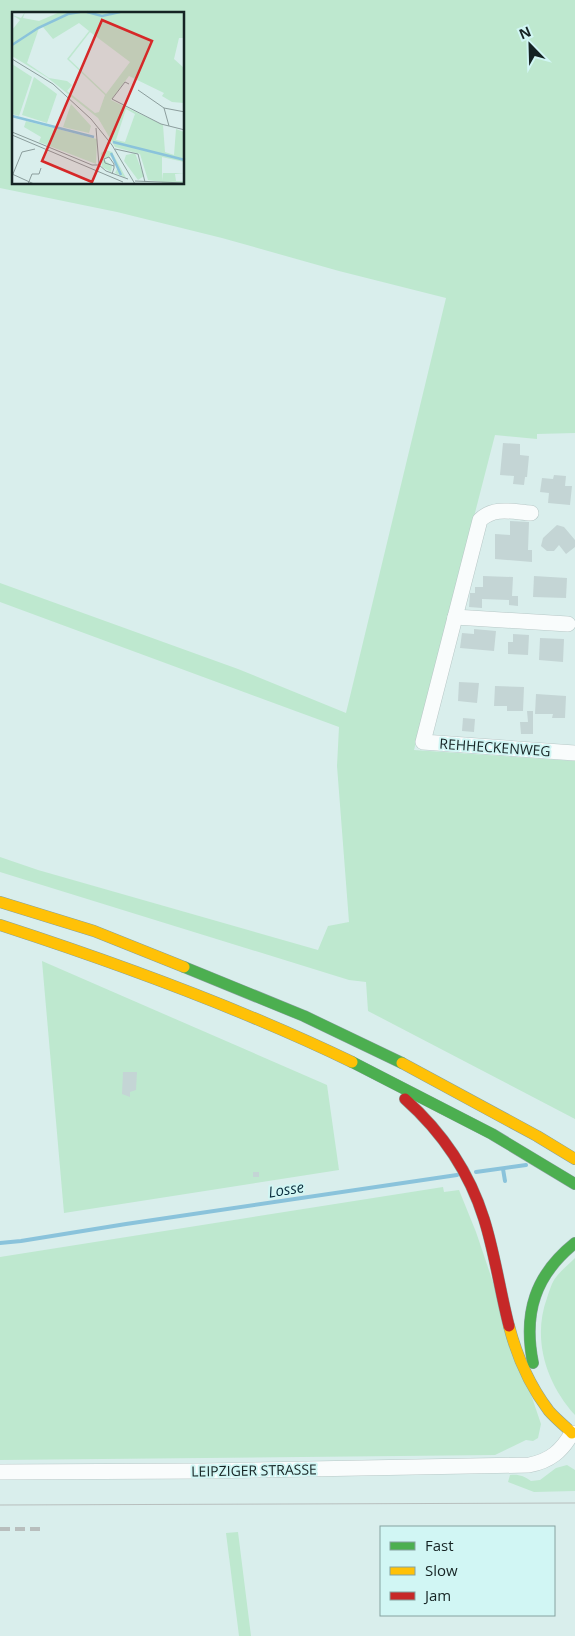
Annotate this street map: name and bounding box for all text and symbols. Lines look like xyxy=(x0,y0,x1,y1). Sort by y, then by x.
inset map xyxy=(12,12,185,185)
north arrow xyxy=(505,20,555,70)
text: N xyxy=(516,22,534,44)
street label: REHHECKENWEG xyxy=(439,734,551,760)
water label: Losse xyxy=(267,1176,306,1202)
street label: LEIPZIGER STRASSE xyxy=(191,1459,317,1481)
legend xyxy=(380,1526,555,1616)
text: Fast xyxy=(425,1535,454,1555)
text: Slow xyxy=(425,1560,458,1580)
text: Jam xyxy=(423,1585,451,1605)

